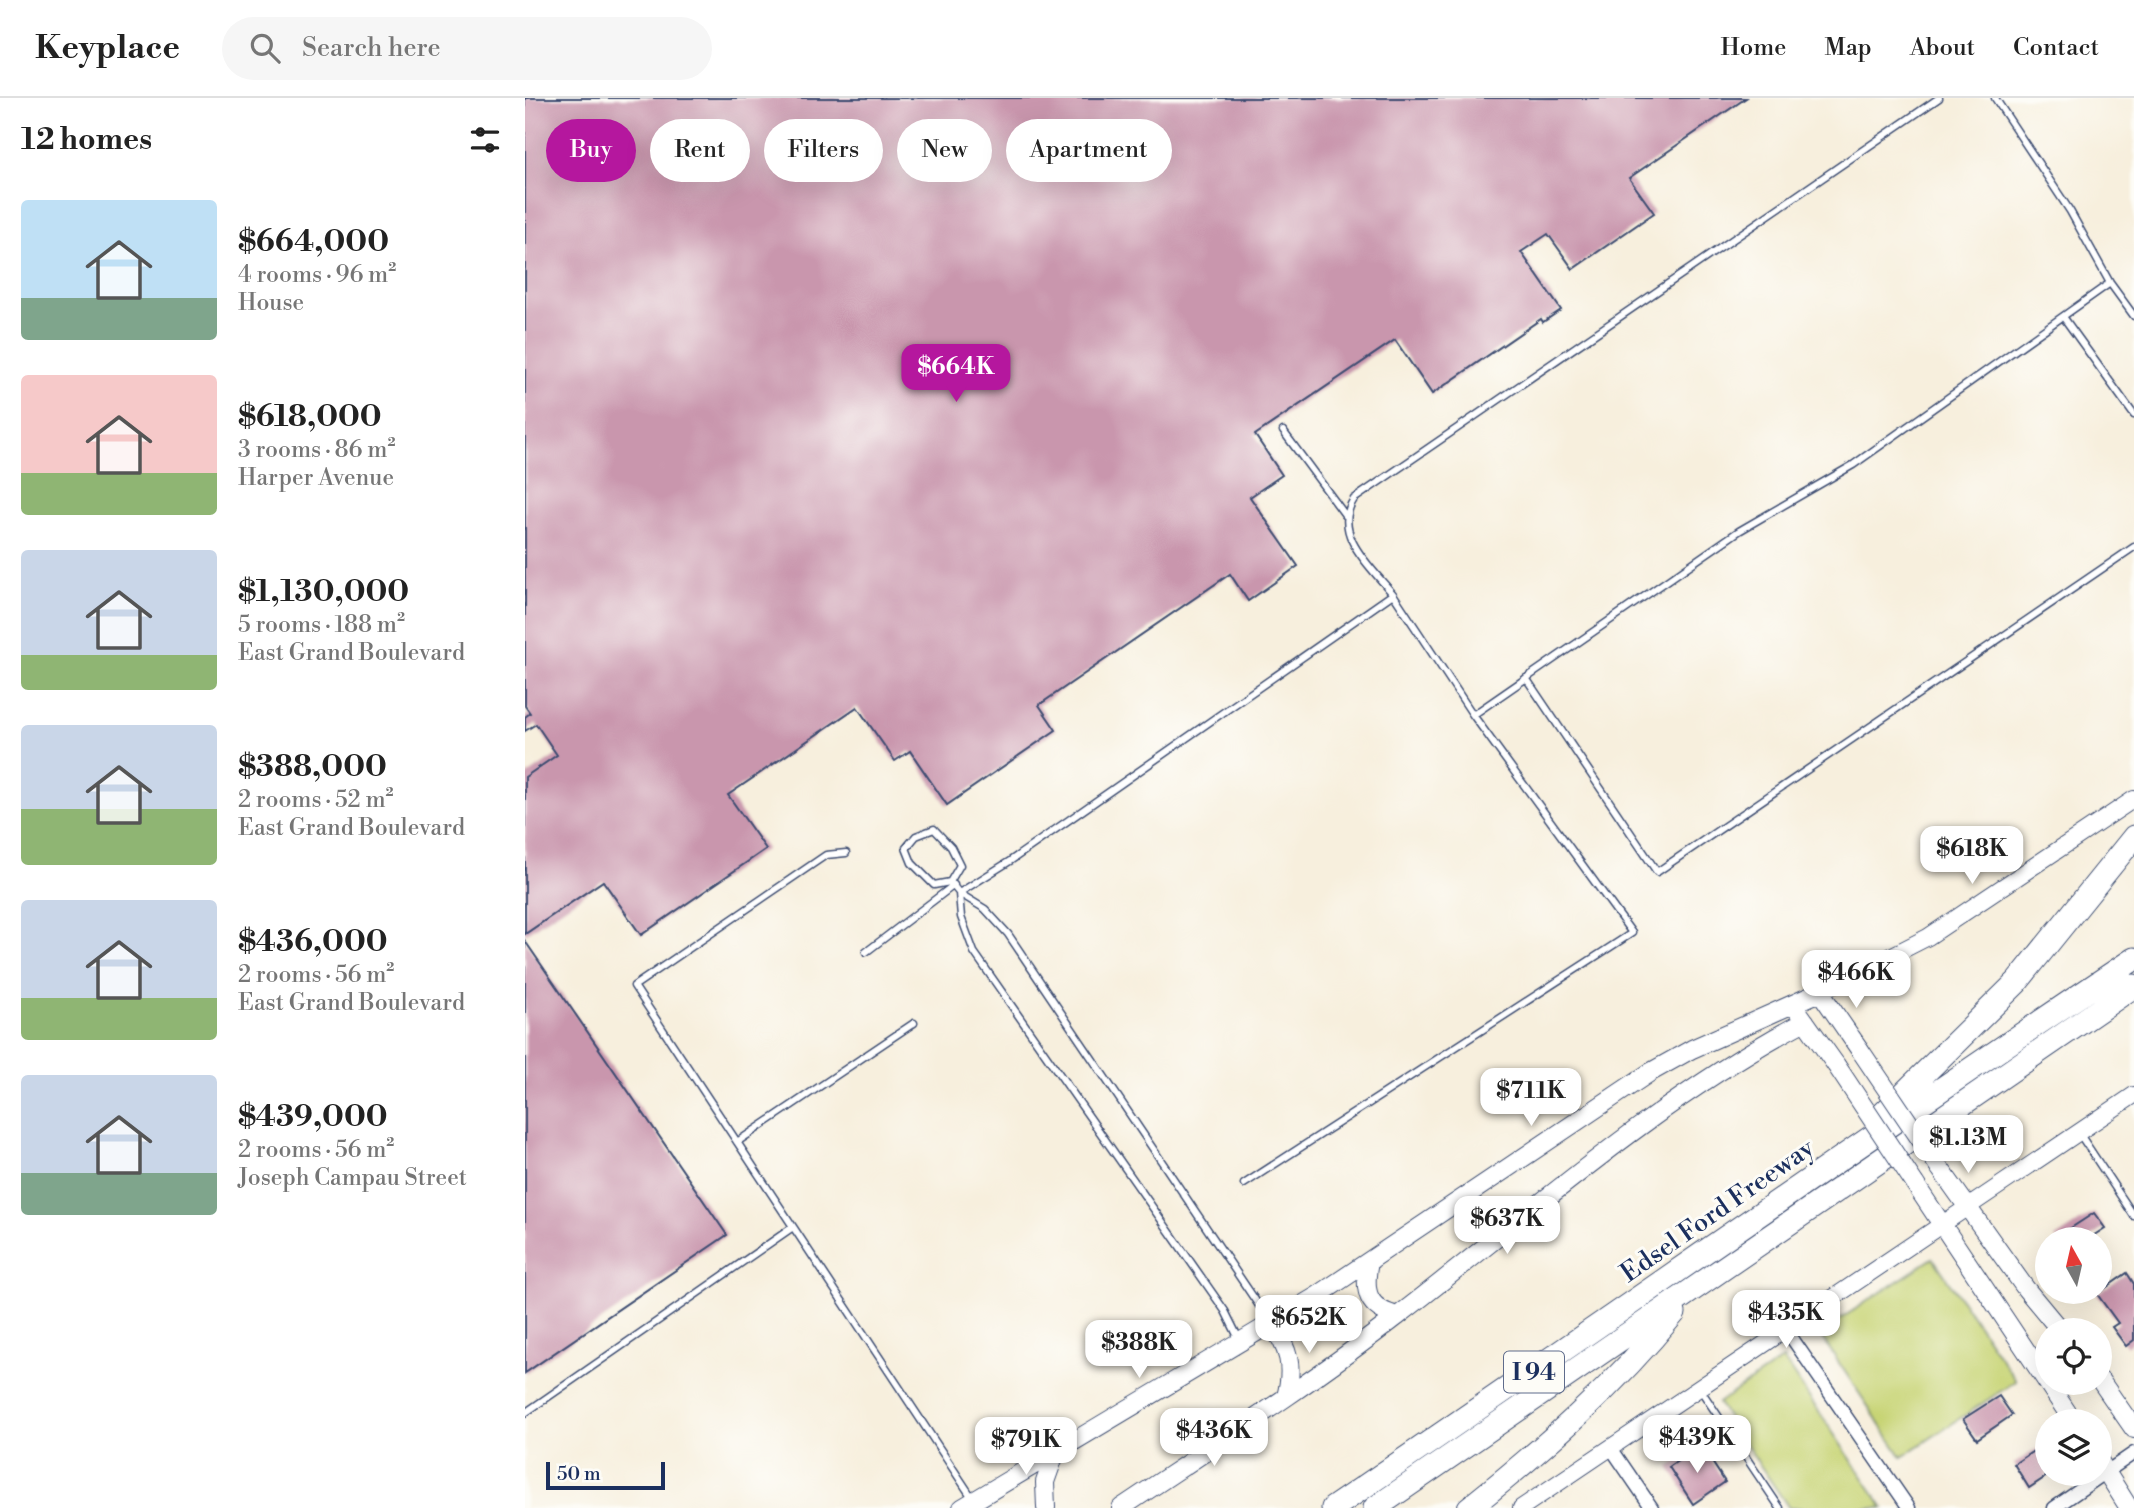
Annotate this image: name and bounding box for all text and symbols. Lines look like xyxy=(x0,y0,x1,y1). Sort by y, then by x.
search box xyxy=(222,17,712,80)
text: Keyplace xyxy=(35,28,180,69)
icon: search xyxy=(246,29,284,67)
text: Search here xyxy=(302,32,441,64)
text: Home xyxy=(1721,33,1786,63)
text: Map xyxy=(1824,33,1872,63)
text: About xyxy=(1910,33,1975,63)
text: Contact xyxy=(2013,33,2099,63)
chip: Buy xyxy=(546,119,636,182)
chip: Rent xyxy=(650,119,750,182)
chip: Filters xyxy=(764,119,883,182)
chip: New xyxy=(897,119,992,182)
chip: Apartment xyxy=(1006,119,1172,182)
text: 12 homes xyxy=(21,121,152,159)
icon: filters xyxy=(466,121,504,159)
text: $664,000 xyxy=(238,223,389,261)
icon: home xyxy=(77,228,161,312)
text: 4 rooms · 96 m² xyxy=(238,261,396,289)
text: House xyxy=(238,289,304,317)
pin: $664K xyxy=(907,344,1005,404)
text: $664K xyxy=(917,353,995,381)
text: $618,000 xyxy=(238,398,382,436)
icon: home xyxy=(77,403,161,487)
text: 3 rooms · 86 m² xyxy=(238,436,395,464)
text: Harper Avenue xyxy=(238,464,394,492)
text: $1,130,000 xyxy=(238,573,409,611)
icon: home xyxy=(77,578,161,662)
text: 5 rooms · 188 m² xyxy=(238,611,405,639)
text: East Grand Boulevard xyxy=(238,639,465,667)
text: $388,000 xyxy=(238,748,387,786)
icon: home xyxy=(77,753,161,837)
text: 2 rooms · 52 m² xyxy=(238,786,394,814)
text: East Grand Boulevard xyxy=(238,814,465,842)
pin: $618K xyxy=(1923,826,2021,886)
text: $618K xyxy=(1936,835,2008,863)
text: $436,000 xyxy=(238,923,388,961)
icon: home xyxy=(77,928,161,1012)
pin: $466K xyxy=(1807,950,1905,1010)
text: $466K xyxy=(1818,959,1894,987)
text: 2 rooms · 56 m² xyxy=(238,961,394,989)
text: East Grand Boulevard xyxy=(238,989,465,1017)
pin: $711K xyxy=(1482,1068,1580,1128)
text: $711K xyxy=(1496,1077,1566,1105)
text: $439,000 xyxy=(238,1098,388,1136)
icon: home xyxy=(77,1103,161,1187)
pin: $1.13M xyxy=(1911,1116,2025,1175)
text: $1.13M xyxy=(1929,1124,2007,1152)
street label: Edsel Ford Freeway xyxy=(1615,1132,1821,1290)
text: 2 rooms · 56 m² xyxy=(238,1136,394,1164)
text: Joseph Campau Street xyxy=(238,1164,467,1192)
pin: $637K xyxy=(1458,1196,1556,1256)
text: $637K xyxy=(1470,1205,1544,1233)
north arrow xyxy=(2035,1227,2112,1304)
map controls xyxy=(2035,1227,2112,1486)
pin: $435K xyxy=(1737,1290,1835,1350)
pin: $652K xyxy=(1260,1296,1358,1355)
text: $435K xyxy=(1748,1299,1824,1327)
text: $652K xyxy=(1271,1304,1347,1332)
button: locate xyxy=(2035,1318,2112,1395)
pin: $388K xyxy=(1090,1320,1188,1380)
text: $388K xyxy=(1101,1329,1177,1357)
road number: I 94 xyxy=(1504,1352,1564,1392)
pin: $436K xyxy=(1165,1408,1263,1468)
button: layers xyxy=(2035,1409,2112,1486)
pin: $439K xyxy=(1648,1416,1746,1475)
text: $436K xyxy=(1176,1417,1252,1445)
pin: $791K xyxy=(977,1418,1075,1477)
text: $439K xyxy=(1659,1424,1735,1452)
text: $791K xyxy=(991,1426,1061,1454)
scale bar xyxy=(546,1459,665,1491)
text: 50 m xyxy=(557,1462,601,1486)

